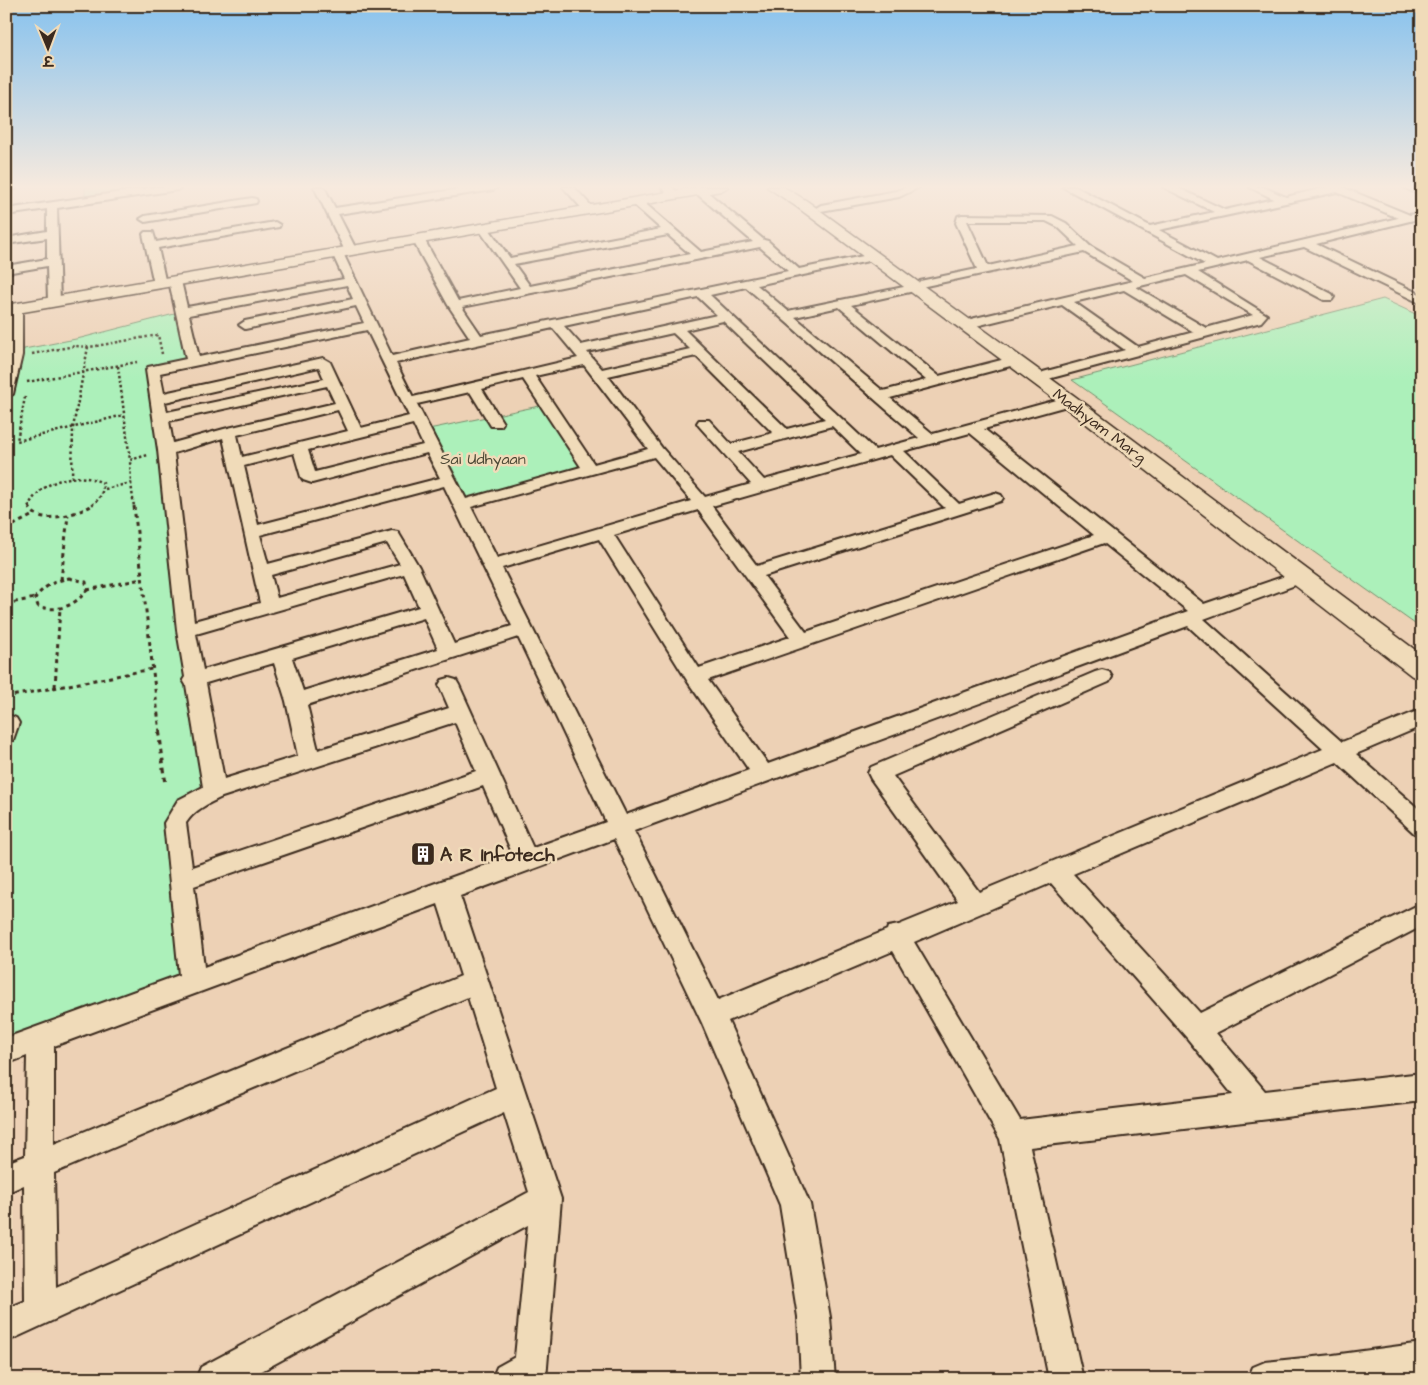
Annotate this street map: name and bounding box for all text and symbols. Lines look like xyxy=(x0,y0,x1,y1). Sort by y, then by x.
north arrow xyxy=(22,22,72,72)
text: उ xyxy=(42,50,55,70)
street label: Madhyam Marg xyxy=(1048,383,1151,469)
park label: Sai Udhyaan xyxy=(440,448,526,471)
building icon: A R Infotech xyxy=(410,841,436,867)
place label: A R Infotech xyxy=(440,842,555,869)

